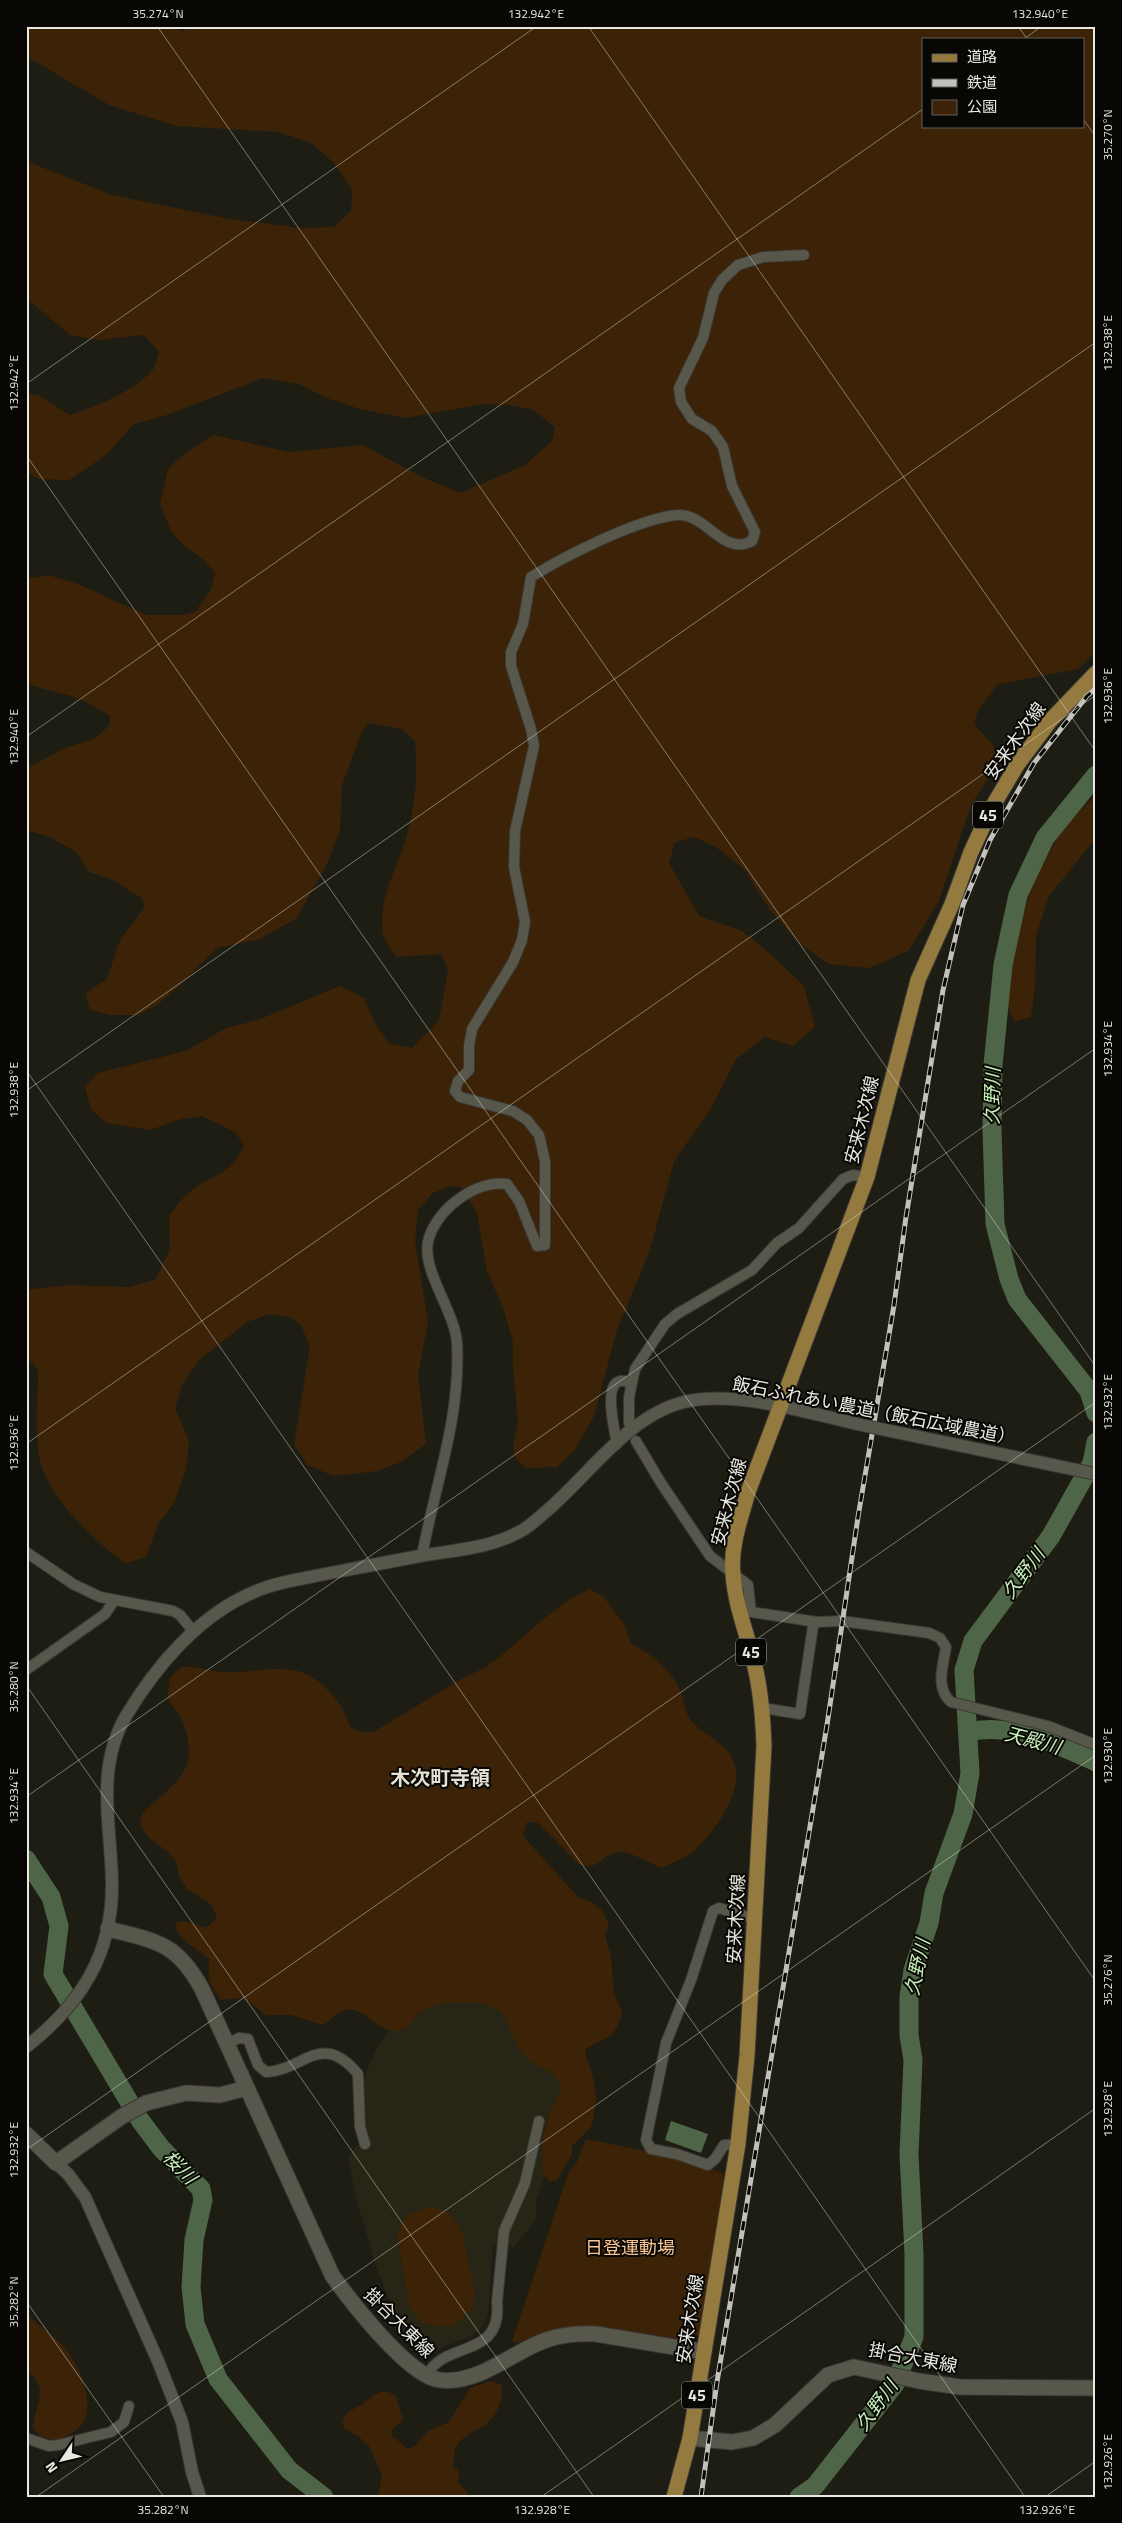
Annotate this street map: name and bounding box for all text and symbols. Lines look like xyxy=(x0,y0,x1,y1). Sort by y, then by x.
text: 35.274°N xyxy=(132,4,184,23)
text: 132.942°E xyxy=(508,4,564,23)
text: 132.940°E xyxy=(1012,4,1068,23)
legend xyxy=(922,38,1084,128)
text: 道路 xyxy=(967,45,997,68)
text: 鉄道 xyxy=(967,71,997,94)
text: 公園 xyxy=(967,95,997,118)
text: 35.270°N xyxy=(1098,109,1117,161)
text: 132.938°E xyxy=(1098,315,1117,371)
text: 132.942°E xyxy=(4,355,23,411)
text: 132.936°E xyxy=(1098,668,1117,724)
street label: 安来木次線 xyxy=(977,696,1052,785)
text: 132.940°E xyxy=(4,709,23,765)
road number: 45 xyxy=(973,802,1003,828)
text: 132.934°E xyxy=(1098,1021,1117,1077)
text: 132.938°E xyxy=(4,1062,23,1118)
water label: 久野川 xyxy=(977,1065,1007,1125)
street label: 安来木次線 xyxy=(838,1073,886,1167)
street label: 飯石ふれあい農道（飯石広域農道） xyxy=(730,1370,1018,1451)
text: 132.932°E xyxy=(1098,1374,1117,1430)
text: 132.936°E xyxy=(4,1415,23,1471)
street label: 安来木次線 xyxy=(704,1455,753,1549)
water label: 久野川 xyxy=(994,1540,1053,1604)
road number: 45 xyxy=(736,1638,766,1665)
text: 35.280°N xyxy=(4,1661,23,1713)
water label: 天殿川 xyxy=(1002,1718,1066,1761)
text: 132.930°E xyxy=(1098,1728,1117,1784)
district label: 木次町寺領 xyxy=(390,1762,490,1793)
text: 132.934°E xyxy=(4,1768,23,1824)
street label: 安来木次線 xyxy=(720,1873,751,1965)
water label: 久野川 xyxy=(896,1934,937,1998)
text: 35.276°N xyxy=(1098,1954,1117,2006)
text: 132.928°E xyxy=(1098,2081,1117,2137)
text: 132.932°E xyxy=(4,2122,23,2178)
water label: 桜川 xyxy=(157,2143,205,2192)
park label: 日登運動場 xyxy=(585,2234,675,2261)
street label: 安来木次線 xyxy=(669,2272,710,2365)
text: 35.282°N xyxy=(4,2276,23,2328)
street label: 掛合大東線 xyxy=(358,2281,441,2364)
street label: 掛合大東線 xyxy=(866,2336,960,2379)
water label: 久野川 xyxy=(847,2372,905,2436)
road number: 45 xyxy=(682,2382,712,2408)
text: 132.926°E xyxy=(1098,2434,1117,2490)
north arrow xyxy=(38,2436,88,2486)
text: N xyxy=(40,2458,62,2478)
text: 35.282°N xyxy=(137,2500,189,2519)
text: 132.928°E xyxy=(514,2500,570,2519)
text: 132.926°E xyxy=(1019,2500,1075,2519)

